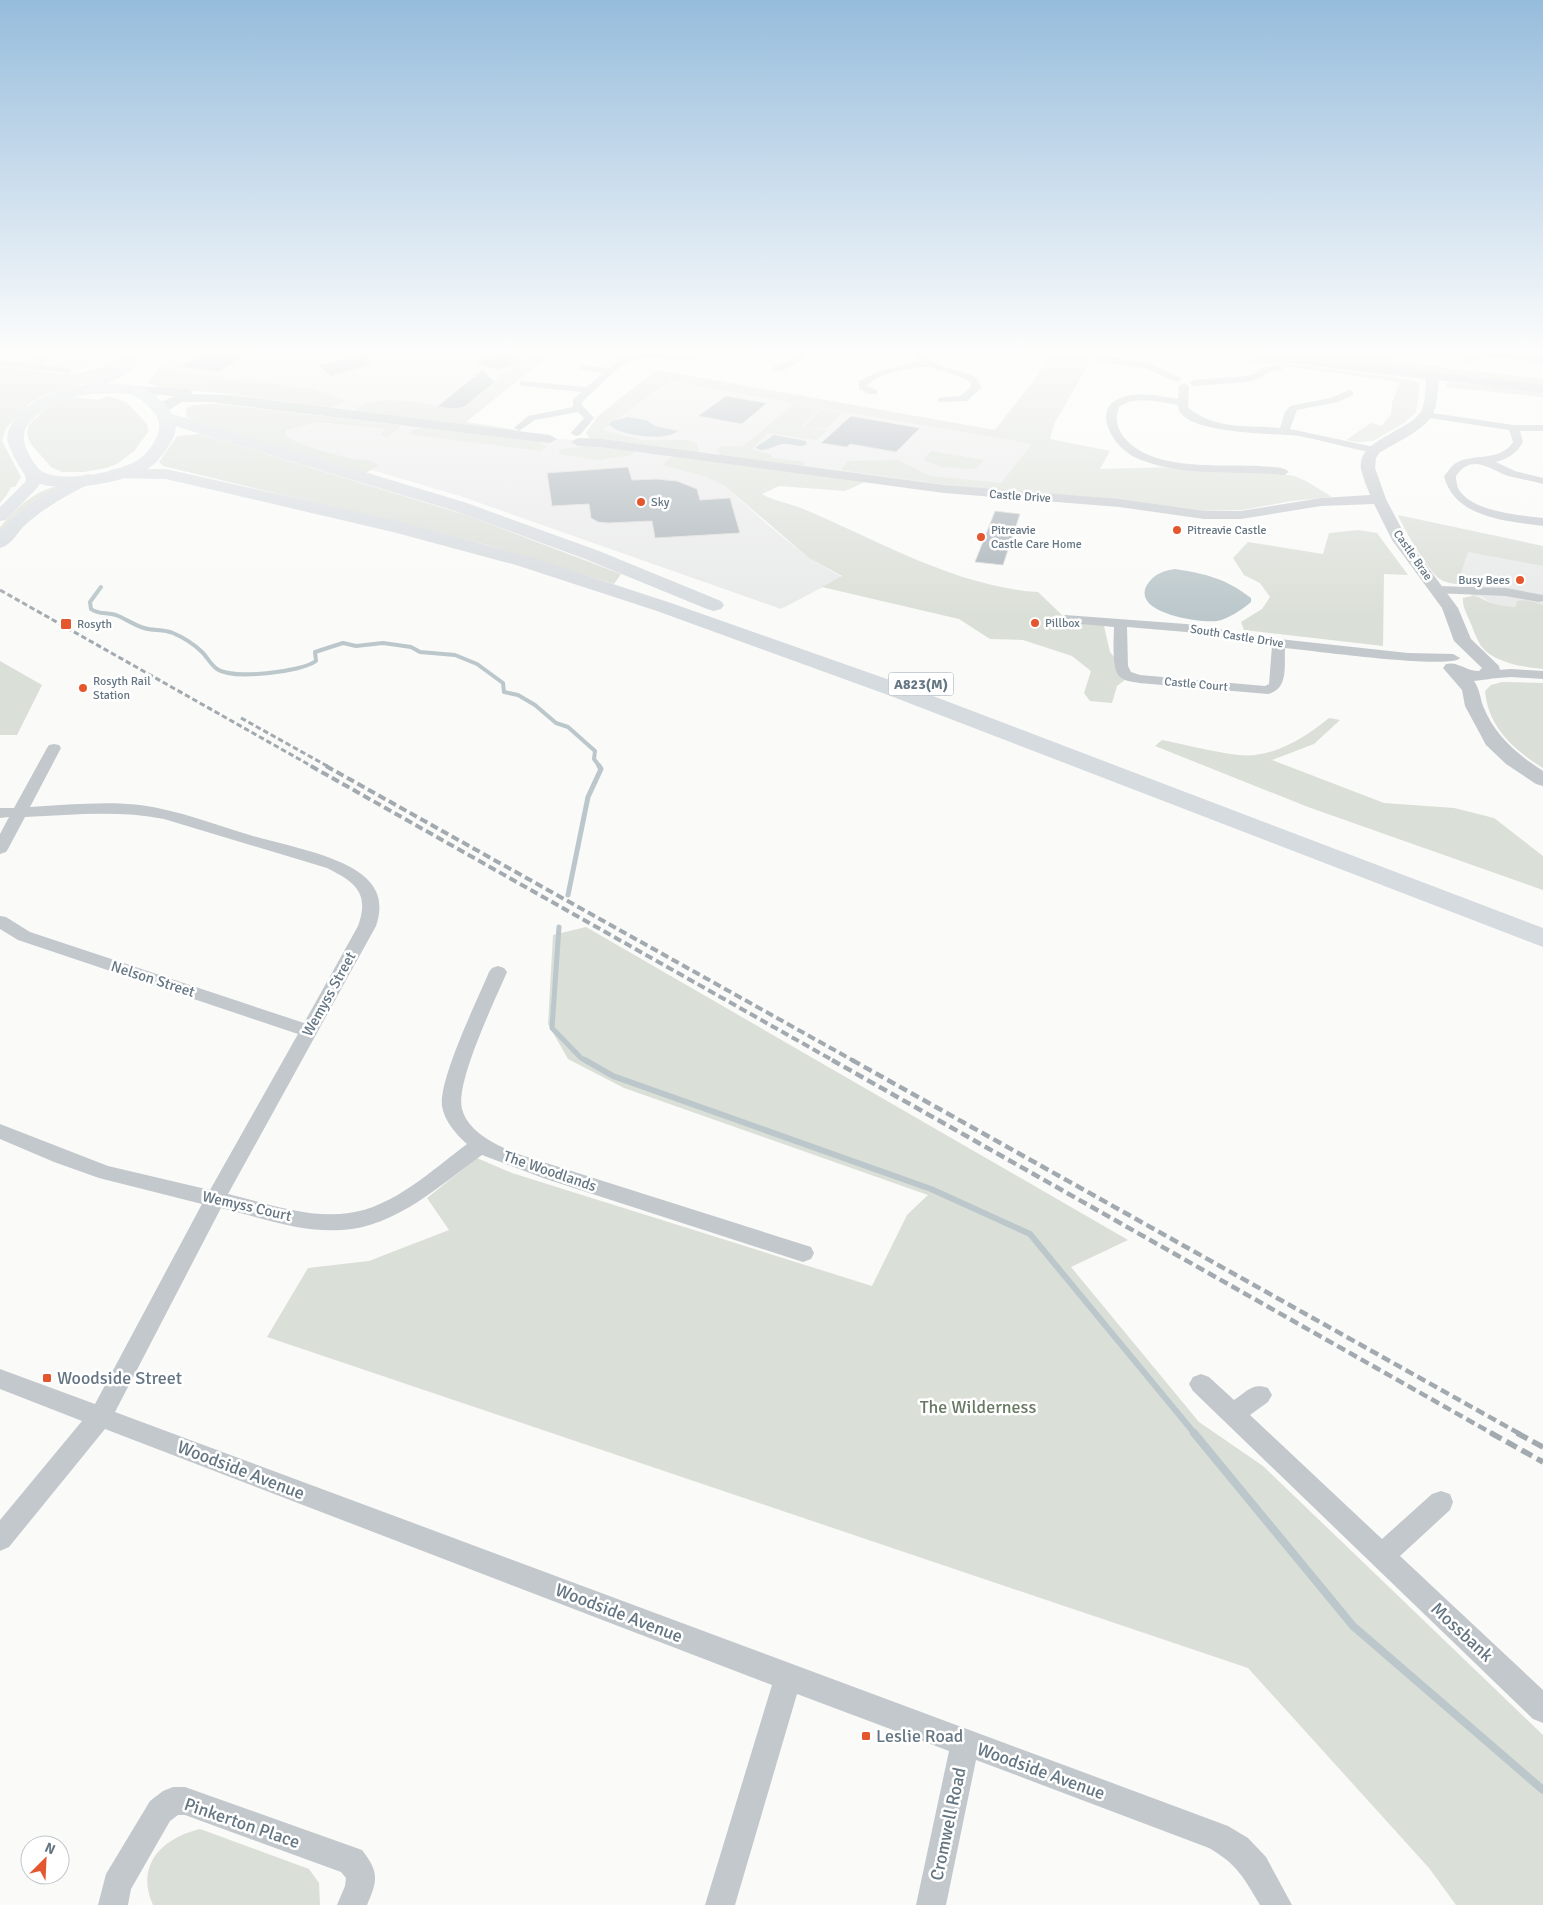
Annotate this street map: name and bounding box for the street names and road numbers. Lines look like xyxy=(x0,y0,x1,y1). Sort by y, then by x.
street label: Castle Drive xyxy=(989,487,1051,506)
street label: Castle Brae xyxy=(1390,527,1435,583)
street label: South Castle Drive xyxy=(1189,622,1285,651)
road number: A823(M) xyxy=(888,672,954,696)
street label: Castle Court xyxy=(1164,674,1228,695)
street label: Wemyss Street xyxy=(298,949,360,1039)
street label: Nelson Street xyxy=(109,957,197,1001)
street label: The Woodlands xyxy=(501,1147,599,1195)
street label: Wemyss Court xyxy=(201,1187,293,1225)
street label: Woodside Avenue xyxy=(174,1436,308,1504)
street label: Woodside Avenue xyxy=(552,1579,686,1647)
street label: Mossbank xyxy=(1426,1598,1498,1666)
street label: Woodside Avenue xyxy=(974,1738,1108,1804)
street label: Cromwell Road xyxy=(925,1765,971,1883)
street label: Pinkerton Place xyxy=(181,1793,303,1853)

